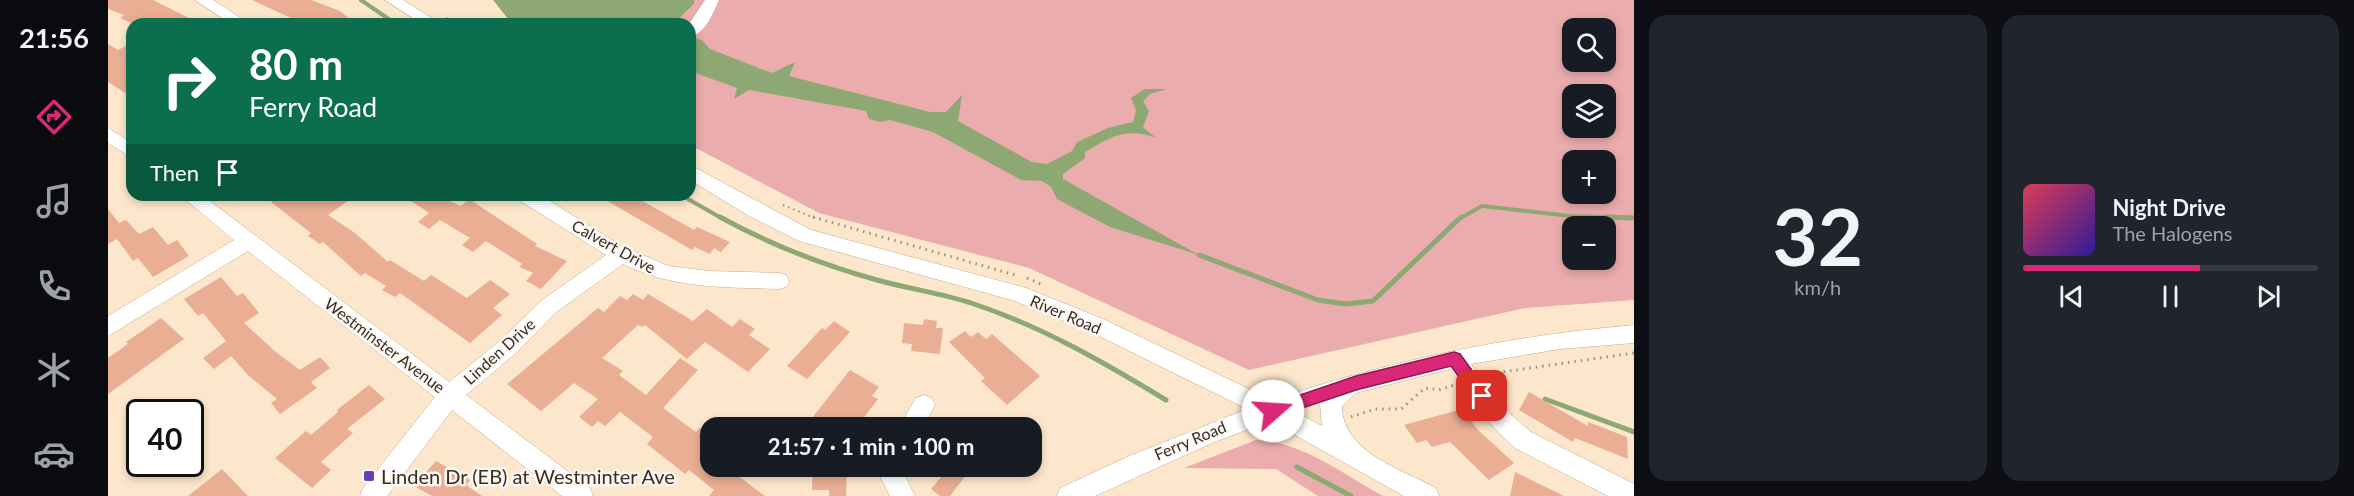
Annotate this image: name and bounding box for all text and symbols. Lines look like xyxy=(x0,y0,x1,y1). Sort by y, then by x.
map controls xyxy=(1562,18,1616,270)
button: search xyxy=(1562,18,1616,72)
text: 21:56 xyxy=(19,21,89,54)
text: 80 m xyxy=(249,39,343,89)
icon: right xyxy=(150,42,228,120)
button: layers xyxy=(1562,84,1616,138)
text: Ferry Road xyxy=(249,90,377,123)
icon: directions xyxy=(33,96,75,138)
button: + xyxy=(1562,150,1616,204)
icon: arrive xyxy=(211,156,244,189)
text: Then xyxy=(150,159,199,186)
icon: music xyxy=(33,180,75,222)
text: 32 xyxy=(1773,189,1863,283)
text: Night Drive xyxy=(2113,194,2226,221)
street label: Calvert Drive xyxy=(569,215,659,277)
button: − xyxy=(1562,216,1616,270)
text: The Halogens xyxy=(2113,221,2233,245)
icon: phone xyxy=(33,265,75,307)
text: km/h xyxy=(1794,275,1841,299)
icon: previous xyxy=(2055,280,2088,313)
icon: pause xyxy=(2154,280,2187,313)
icon: next xyxy=(2252,280,2285,313)
street label: River Road xyxy=(1028,291,1104,337)
street label: Westminster Avenue xyxy=(321,294,449,396)
street label: Linden Drive xyxy=(459,314,539,388)
icon: climate xyxy=(33,349,75,391)
pin xyxy=(1456,370,1507,421)
position arrow xyxy=(1241,379,1305,443)
icon: arrive xyxy=(1465,379,1498,412)
speed limit sign: 40 xyxy=(126,399,204,477)
street label: Ferry Road xyxy=(1151,416,1229,464)
icon: car xyxy=(33,433,75,475)
text: 21:57 · 1 min · 100 m xyxy=(768,433,974,460)
place label: Linden Dr (EB) at Westminter Ave xyxy=(381,464,675,488)
marker: Linden Dr (EB) at Westminter Ave xyxy=(362,469,376,483)

